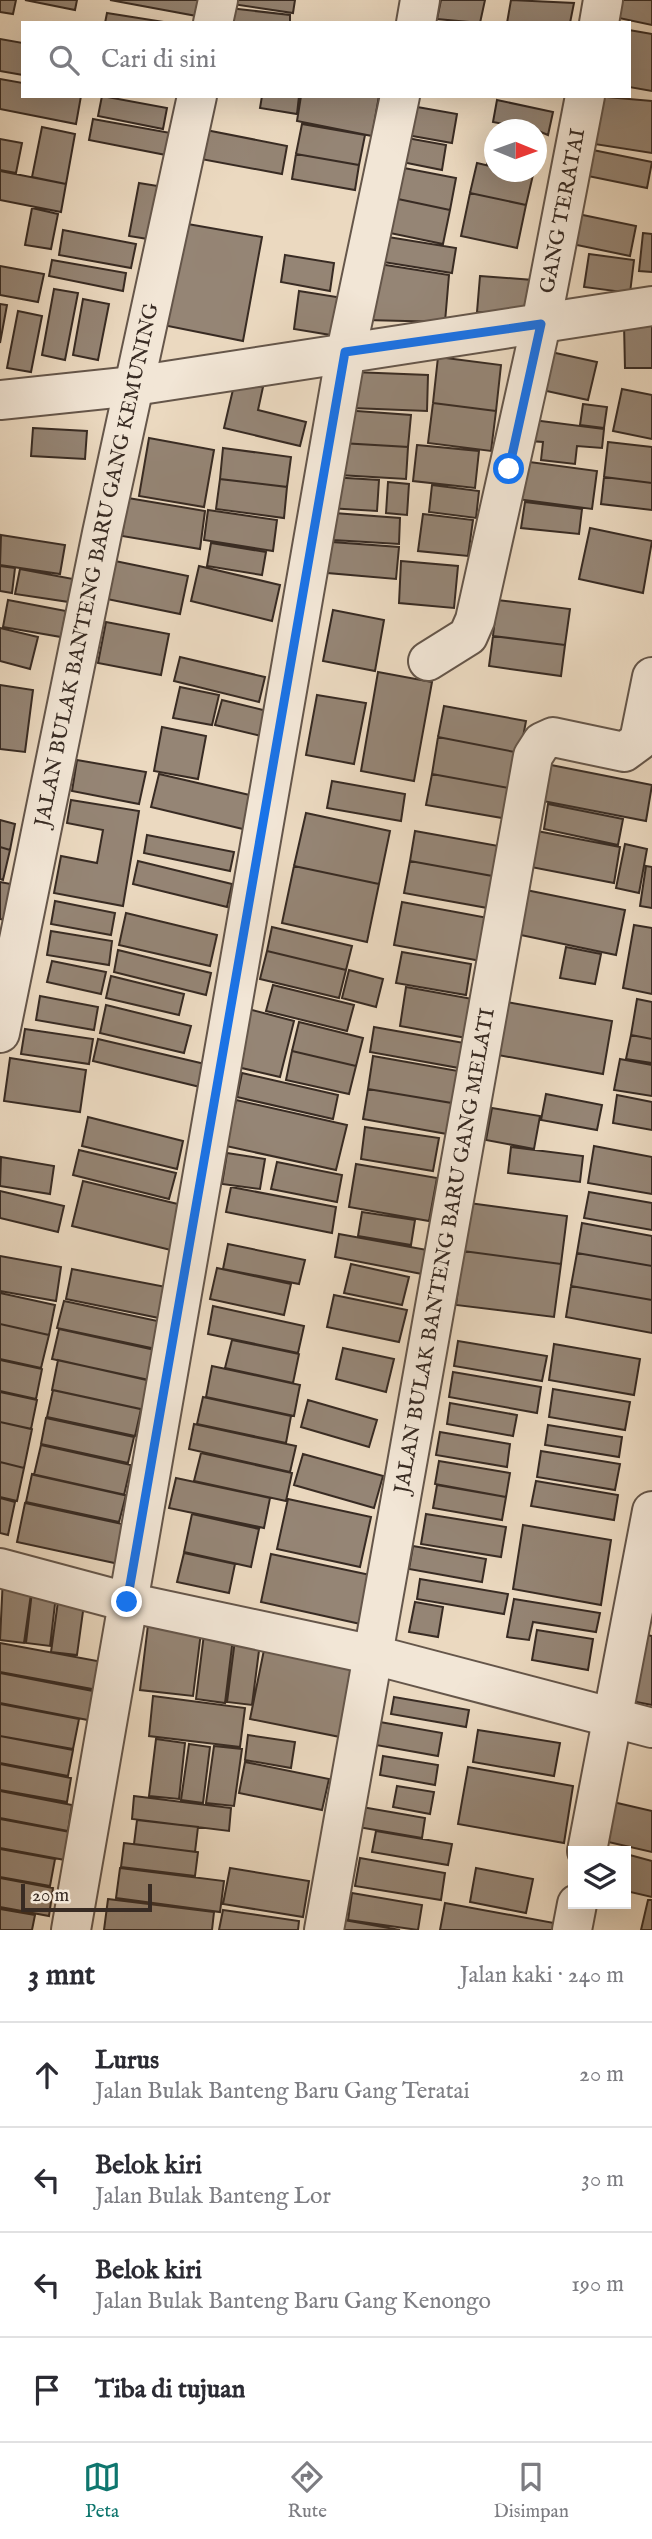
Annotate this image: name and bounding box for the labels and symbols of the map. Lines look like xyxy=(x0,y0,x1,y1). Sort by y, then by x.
north arrow xyxy=(484,119,547,182)
street label: GANG TERATAI xyxy=(534,126,592,296)
street label: JALAN BULAK BANTENG BARU GANG KEMUNING xyxy=(29,300,165,831)
route start xyxy=(493,453,524,484)
street label: JALAN BULAK BANTENG BARU GANG MELATI xyxy=(388,1006,501,1498)
route end xyxy=(111,1586,142,1617)
scale bar xyxy=(21,1881,152,1913)

